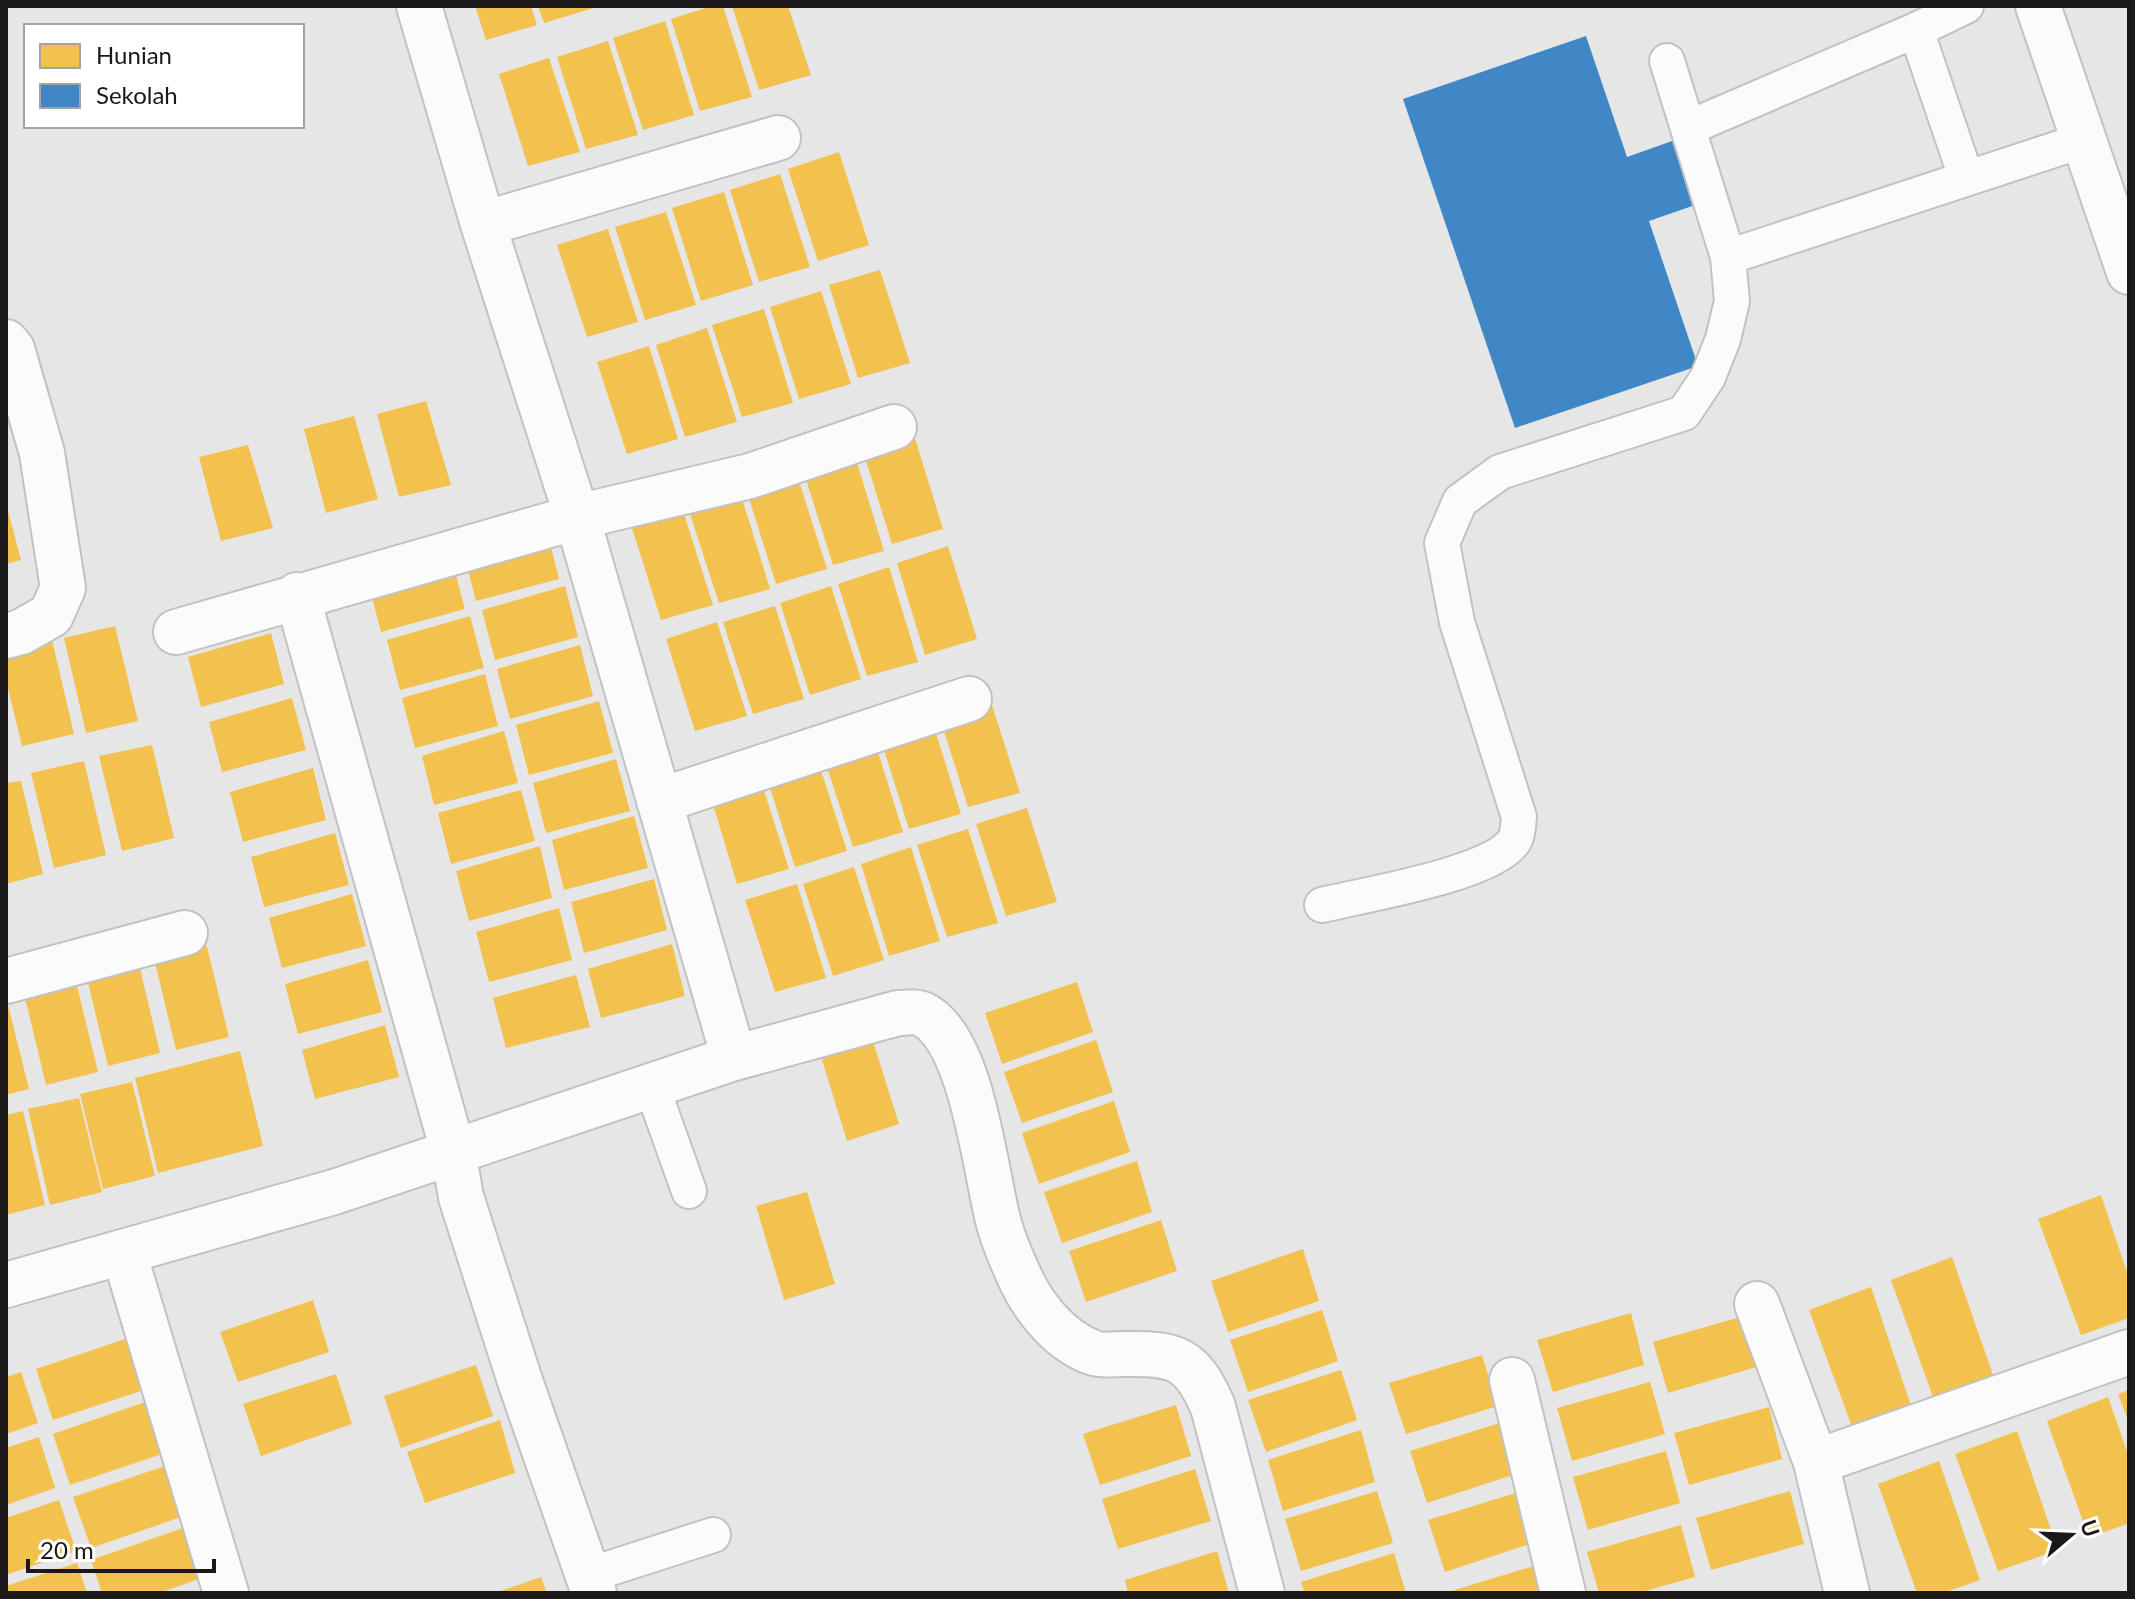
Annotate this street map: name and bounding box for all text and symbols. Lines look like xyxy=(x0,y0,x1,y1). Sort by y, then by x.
legend xyxy=(24,24,304,128)
text: Hunian xyxy=(96,40,172,69)
text: Sekolah xyxy=(96,80,178,109)
north arrow xyxy=(2031,1495,2111,1575)
text: U xyxy=(2075,1516,2106,1540)
scale bar xyxy=(28,1523,214,1573)
text: 20 m xyxy=(40,1535,94,1564)

